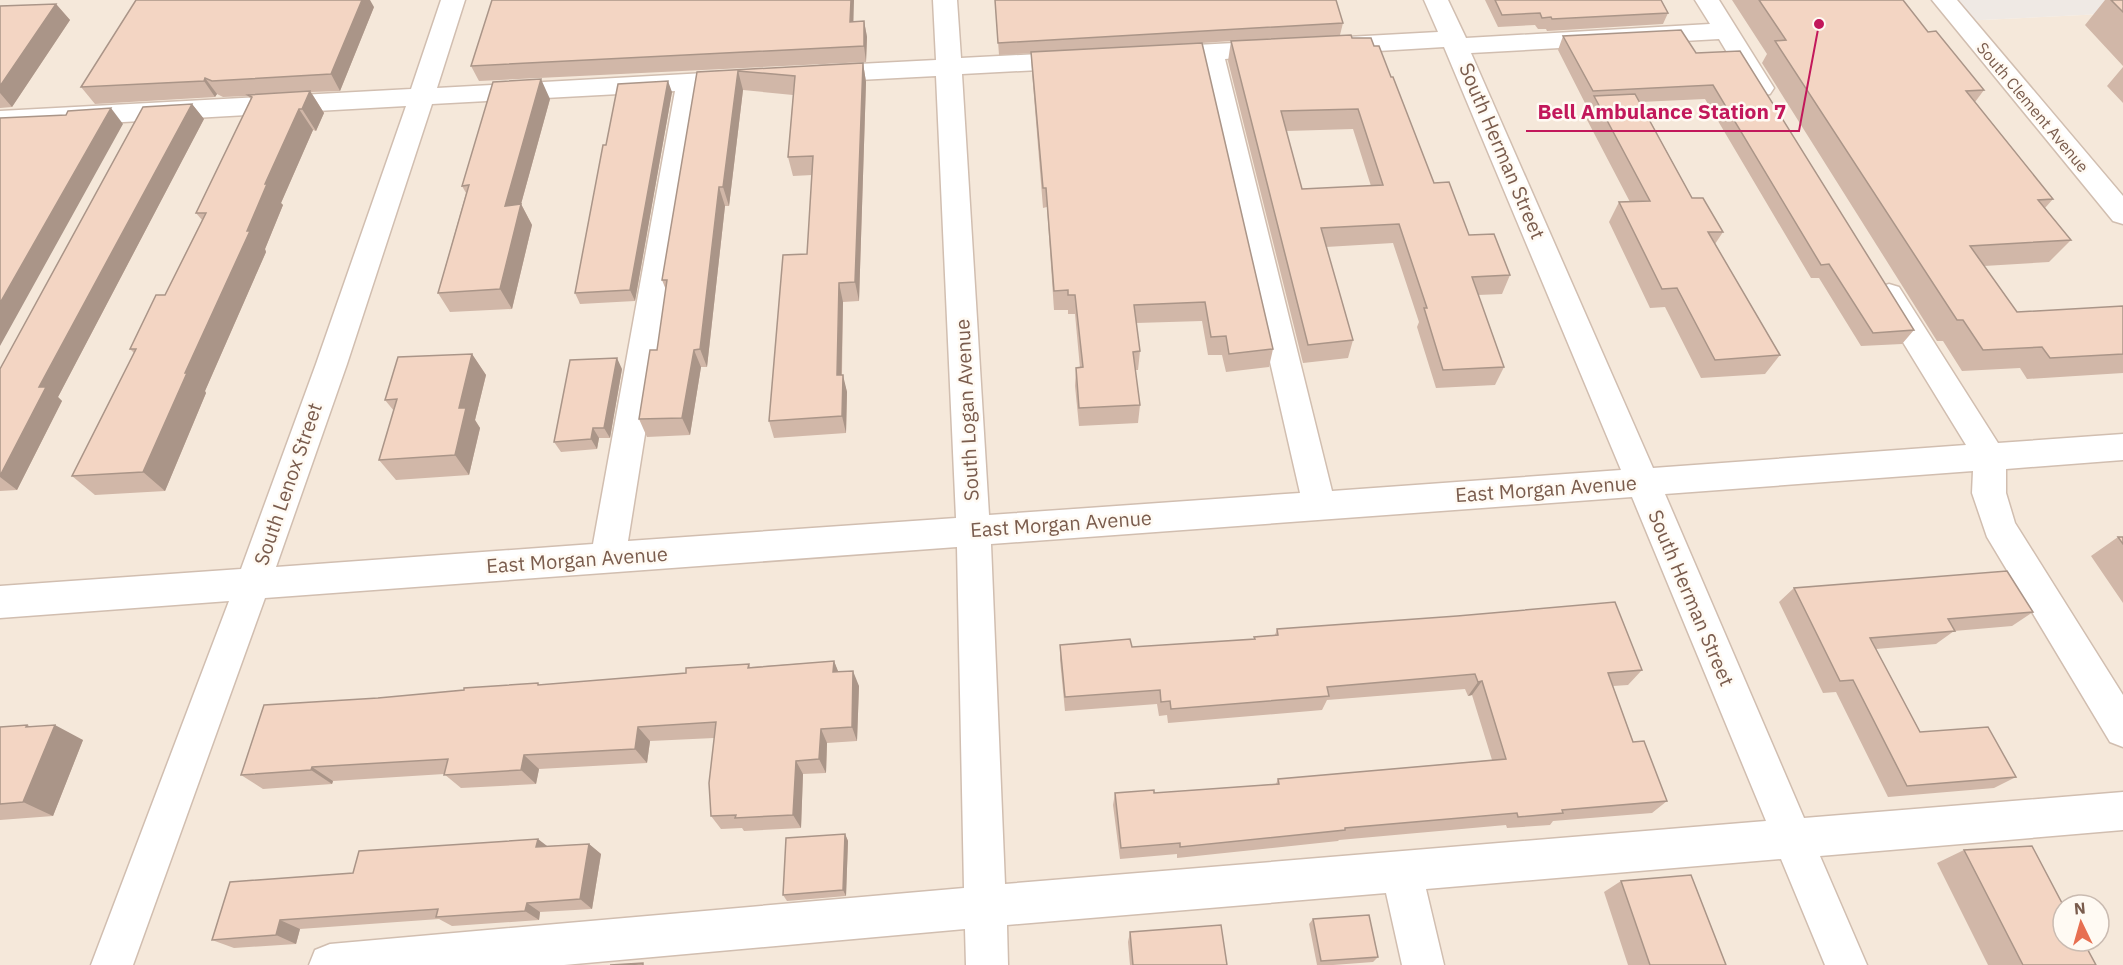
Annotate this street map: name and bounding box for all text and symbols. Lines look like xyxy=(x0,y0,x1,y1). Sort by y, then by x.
street label: South Clement Avenue xyxy=(1973,38,2093,176)
street label: South Herman Street xyxy=(1453,59,1552,243)
callout: Bell Ambulance Station 7 xyxy=(1526,92,1799,131)
text: Bell Ambulance Station 7 xyxy=(1538,97,1786,125)
street label: South Logan Avenue xyxy=(948,318,985,502)
street label: South Lenox Street xyxy=(247,399,328,569)
street label: East Morgan Avenue xyxy=(1454,469,1638,508)
street label: East Morgan Avenue xyxy=(969,504,1153,543)
street label: South Herman Street xyxy=(1642,506,1741,690)
street label: East Morgan Avenue xyxy=(485,540,669,579)
north arrow xyxy=(2051,893,2111,953)
text: N xyxy=(2073,898,2086,919)

